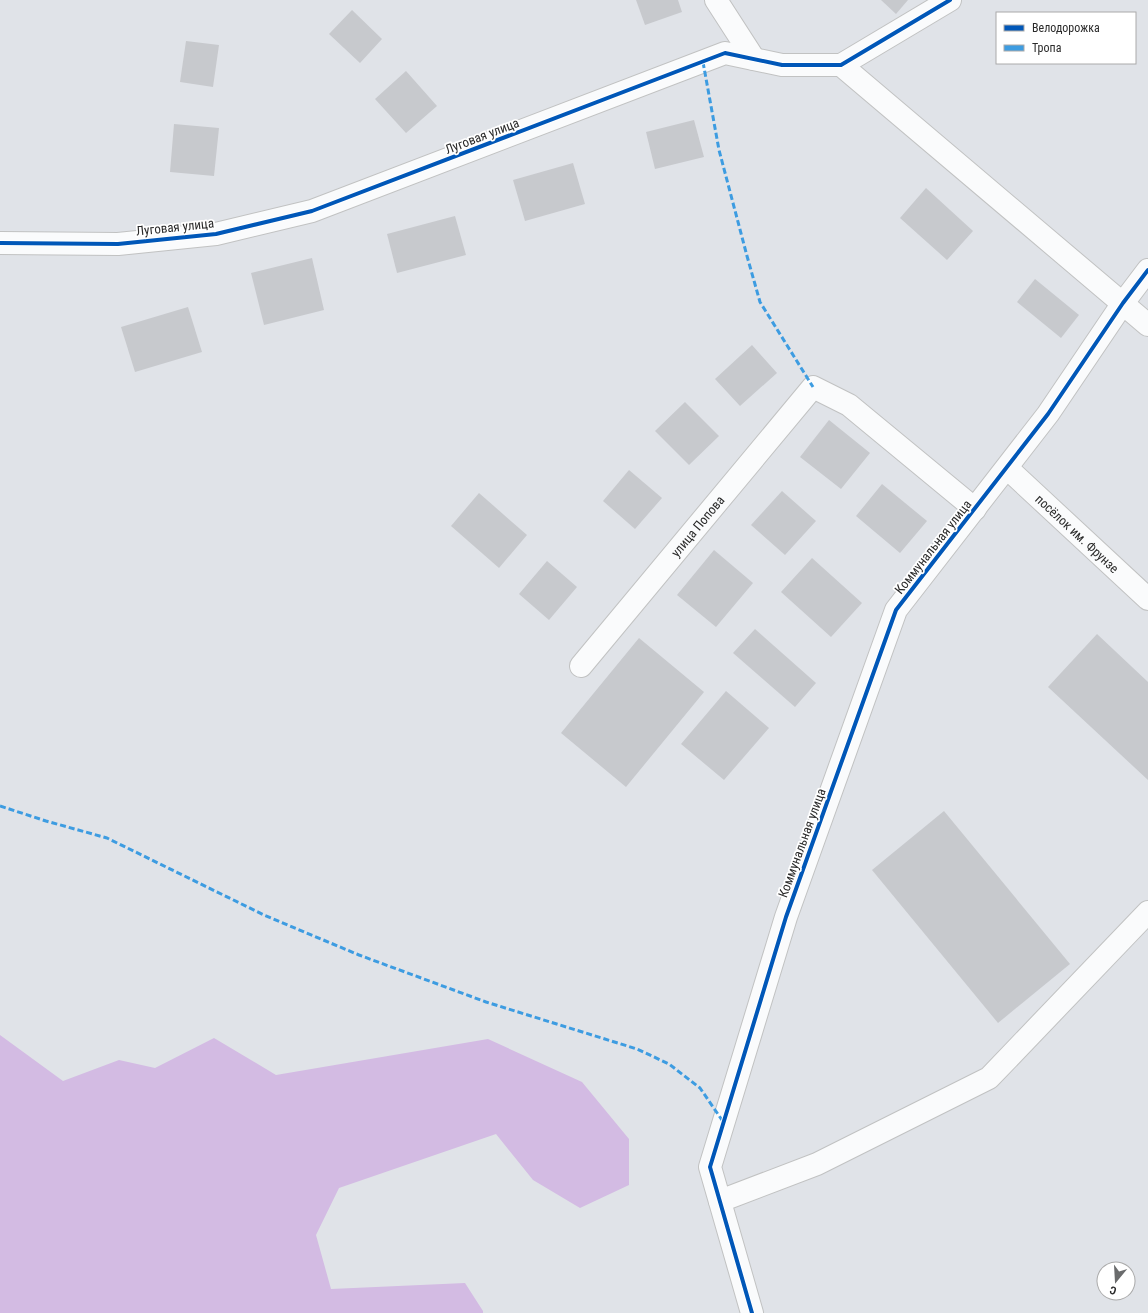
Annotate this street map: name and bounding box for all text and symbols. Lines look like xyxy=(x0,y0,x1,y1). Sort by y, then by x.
legend xyxy=(996,12,1136,64)
text: Велодорожка xyxy=(1032,21,1100,35)
text: Тропа xyxy=(1032,41,1062,55)
street label: Луговая улица xyxy=(443,115,521,157)
street label: Луговая улица xyxy=(135,215,215,239)
street label: посёлок им. Фрунзе xyxy=(1033,491,1122,576)
street label: улица Попова xyxy=(668,492,727,560)
street label: Коммунальная улица xyxy=(892,497,974,597)
street label: Коммунальная улица xyxy=(775,786,829,900)
north arrow xyxy=(1096,1261,1136,1301)
text: С xyxy=(1108,1283,1118,1297)

